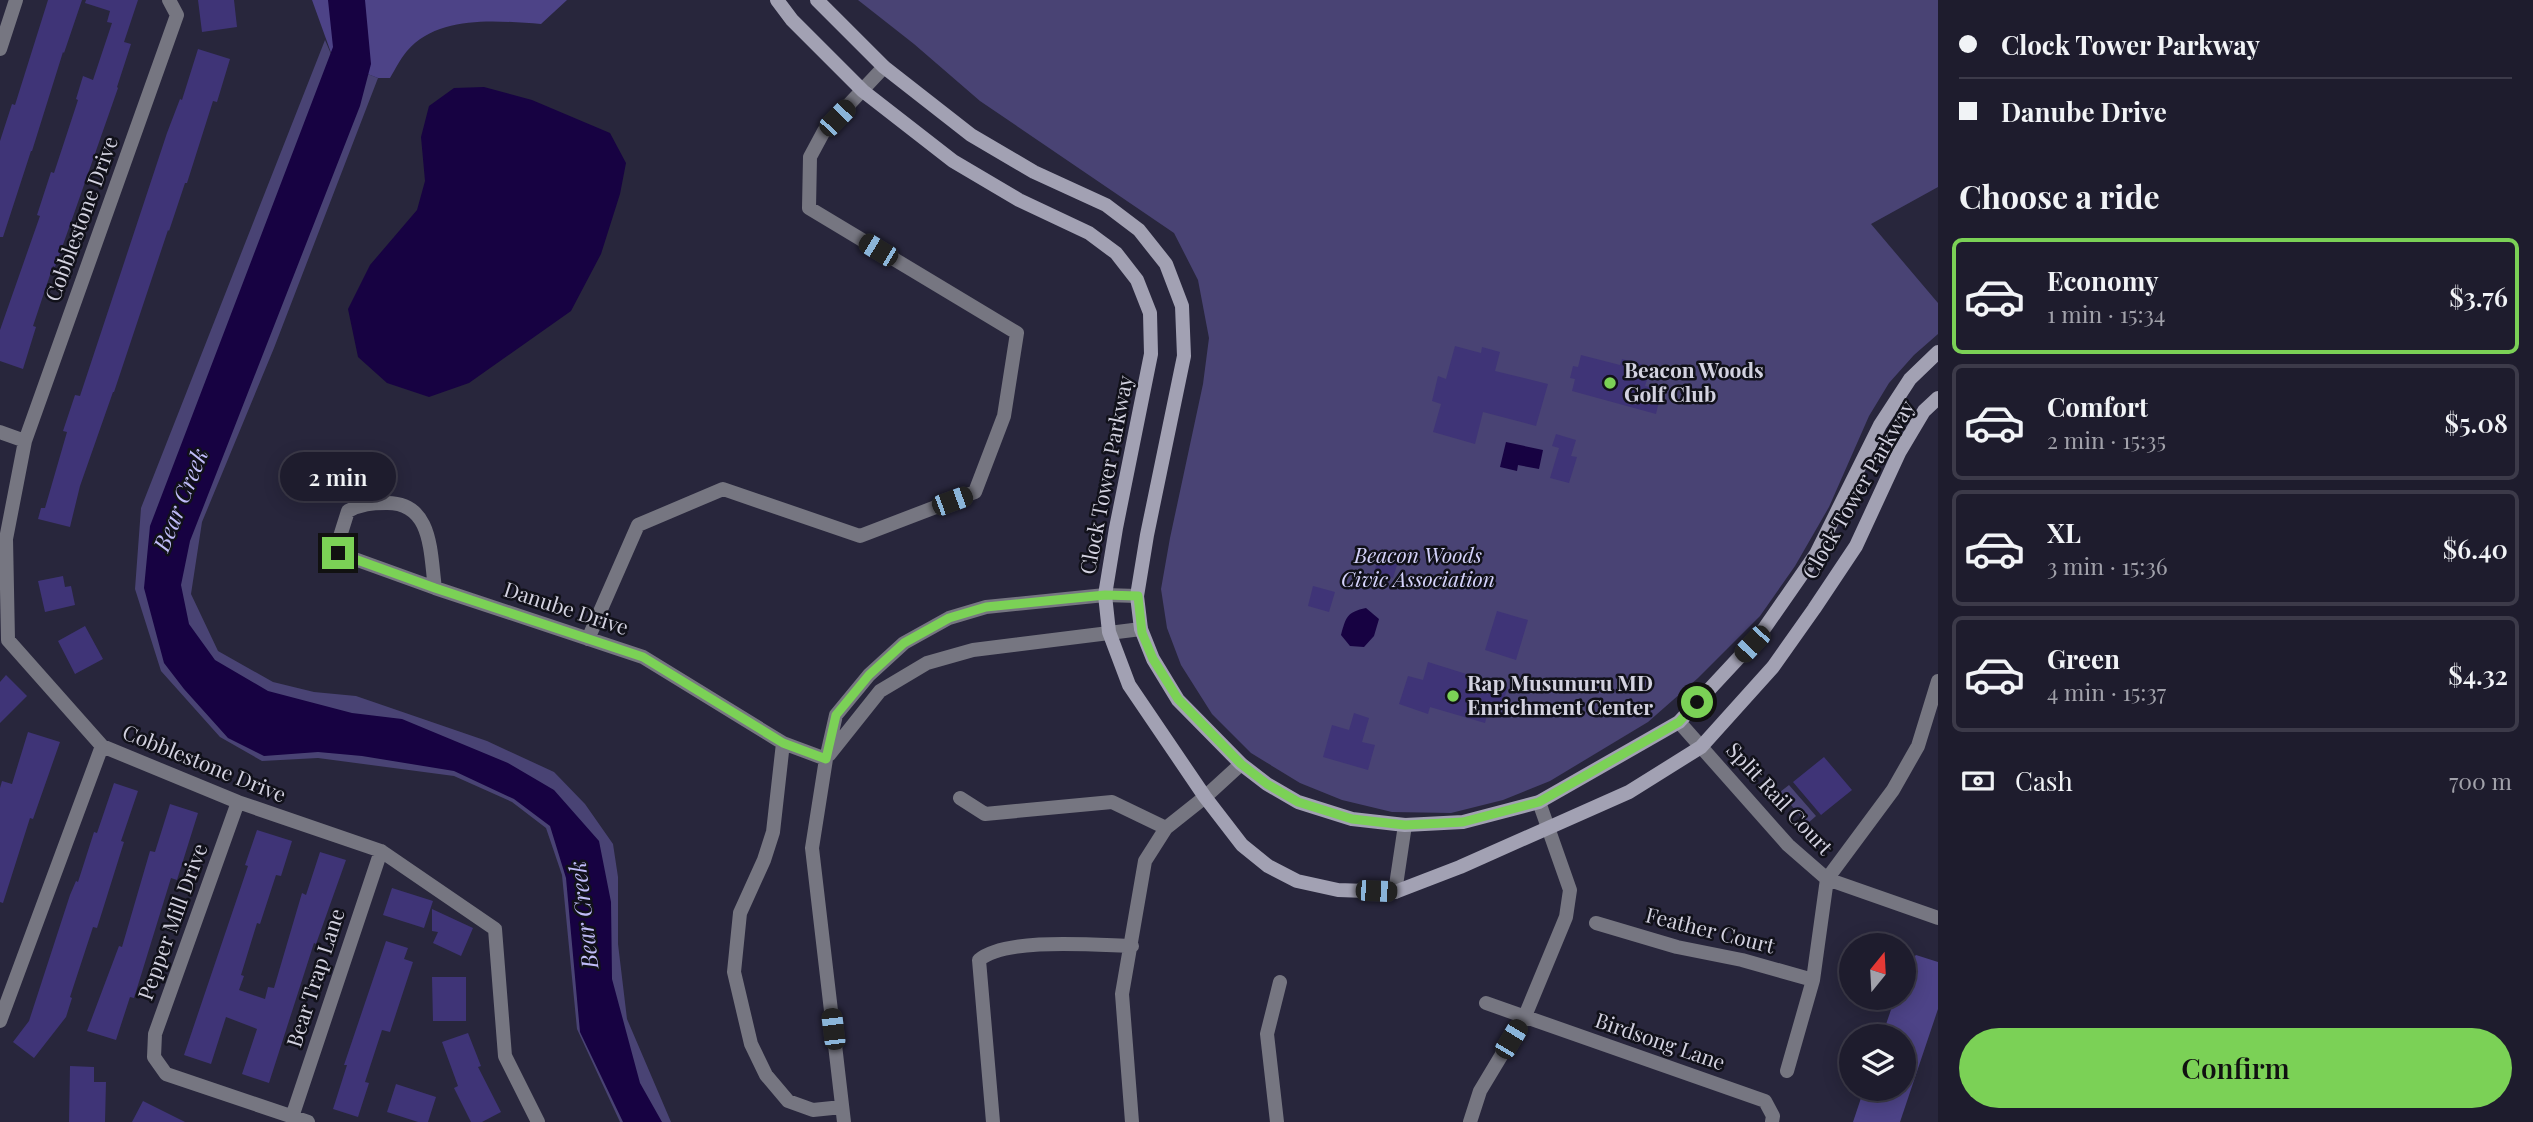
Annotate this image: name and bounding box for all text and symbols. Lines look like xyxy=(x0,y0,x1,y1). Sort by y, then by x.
text: Clock Tower Parkway xyxy=(2001,27,2260,62)
text: Danube Drive xyxy=(2001,94,2167,129)
car xyxy=(815,96,860,140)
street label: Cobblestone Drive xyxy=(37,132,123,305)
text: Choose a ride xyxy=(1959,174,2160,217)
car xyxy=(855,230,902,270)
text: Economy xyxy=(2047,263,2158,298)
icon: car xyxy=(1963,265,2026,328)
text: $3.76 xyxy=(2449,279,2508,314)
text: 1 min · 15:34 xyxy=(2047,298,2165,329)
place label: Beacon Woods Golf Club xyxy=(1624,355,1764,407)
street label: Clock Tower Parkway xyxy=(1072,372,1138,577)
marker: Beacon Woods Golf Club xyxy=(1602,375,1618,391)
text: Comfort xyxy=(2047,389,2148,424)
icon: car xyxy=(1963,391,2026,454)
street label: Clock Tower Parkway xyxy=(1795,394,1920,584)
text: $5.08 xyxy=(2444,405,2508,440)
text: 2 min · 15:35 xyxy=(2047,424,2166,455)
water label: Bear Creek xyxy=(145,443,214,556)
callout: 2 min xyxy=(280,452,396,500)
text: 2 min xyxy=(309,461,367,492)
car xyxy=(929,484,976,518)
text: XL xyxy=(2047,515,2081,550)
icon: car xyxy=(1963,517,2026,580)
text: $6.40 xyxy=(2443,531,2508,566)
route end xyxy=(322,537,354,569)
park label: Beacon Woods Civic Association xyxy=(1341,540,1495,592)
text: 3 min · 15:36 xyxy=(2047,550,2168,581)
street label: Danube Drive xyxy=(501,574,632,640)
car xyxy=(1730,621,1775,667)
text: Green xyxy=(2047,641,2120,676)
icon: car xyxy=(1963,643,2026,706)
text: $4.32 xyxy=(2448,657,2508,692)
place label: Rap Musunuru MD Enrichment Center xyxy=(1467,668,1653,720)
text: 4 min · 15:37 xyxy=(2047,676,2166,707)
route start xyxy=(1681,686,1713,718)
marker: Rap Musunuru MD Enrichment Center xyxy=(1445,688,1461,704)
street label: Cobblestone Drive xyxy=(119,717,291,808)
street label: Split Rail Court xyxy=(1721,735,1840,860)
icon: cash xyxy=(1959,762,1997,800)
text: Cash xyxy=(2015,763,2073,798)
text: 700 m xyxy=(2449,765,2512,796)
street label: Pepper Mill Drive xyxy=(130,839,212,1004)
water label: Bear Creek xyxy=(561,859,605,972)
car xyxy=(1355,880,1398,902)
street label: Feather Court xyxy=(1643,900,1778,959)
street label: Bear Trap Lane xyxy=(279,905,350,1050)
north arrow xyxy=(1839,933,1916,1010)
map controls xyxy=(1839,933,1916,1101)
street label: Birdsong Lane xyxy=(1592,1005,1729,1075)
car xyxy=(821,1007,846,1051)
car xyxy=(1492,1016,1531,1062)
button: layers xyxy=(1839,1024,1916,1101)
button: Confirm xyxy=(1959,1028,2512,1108)

